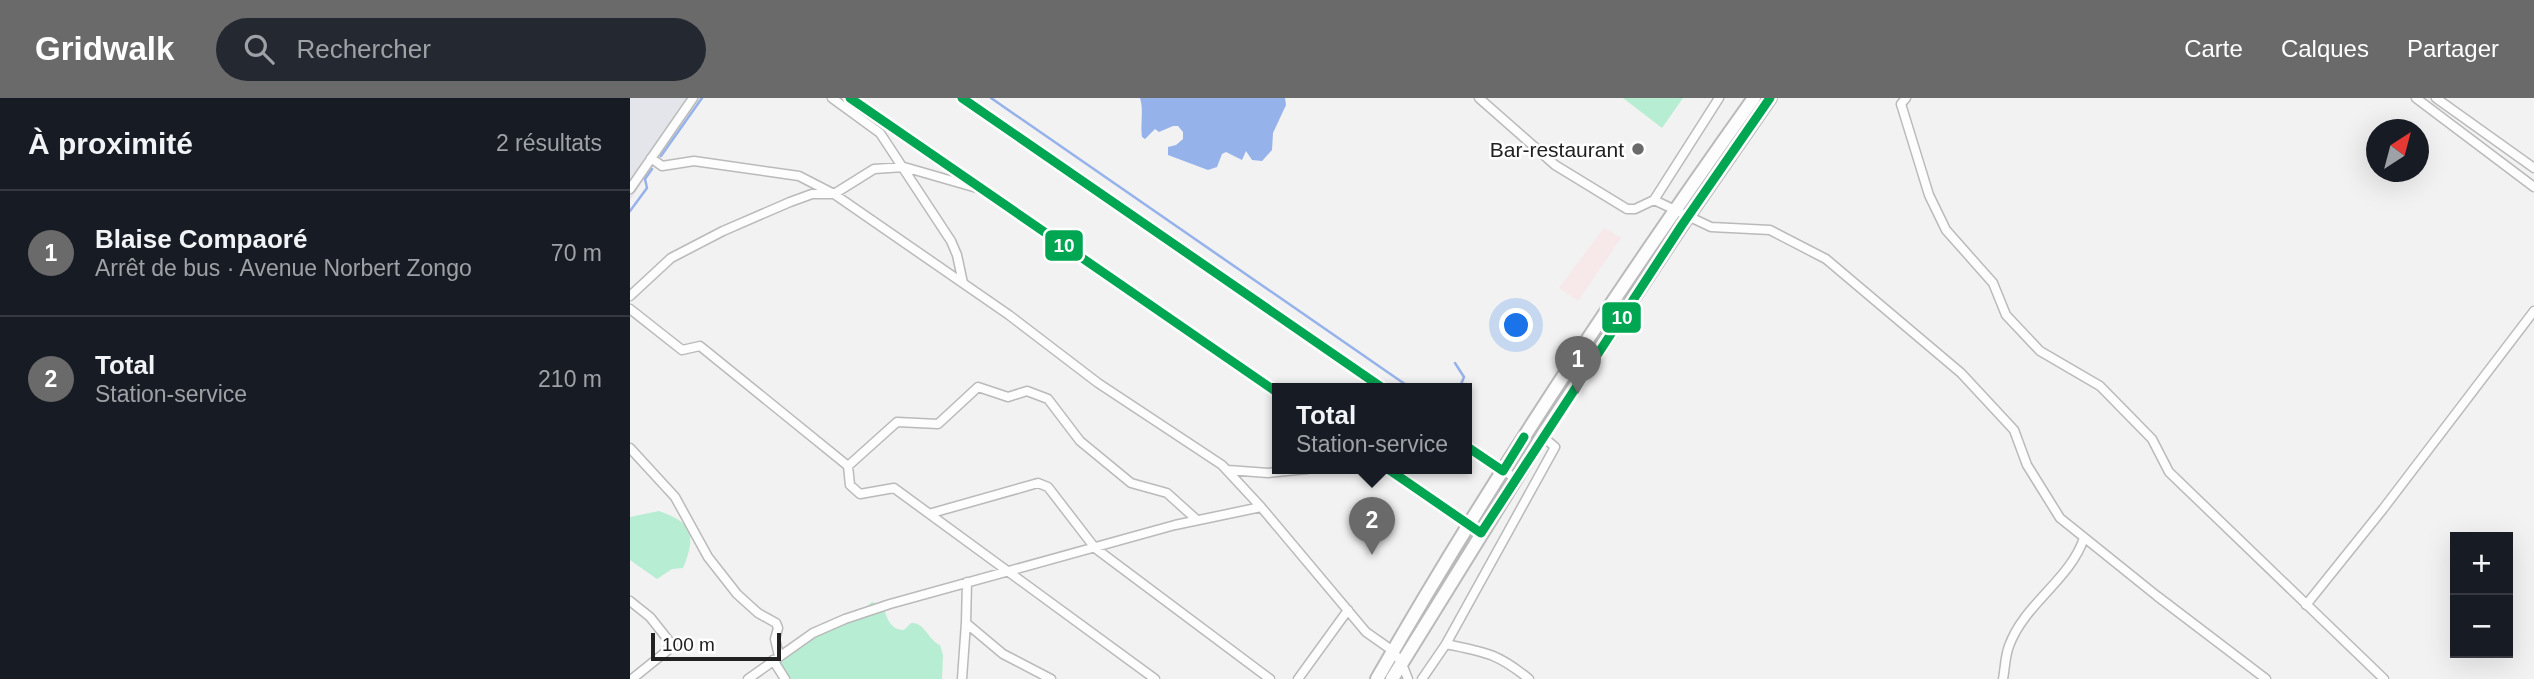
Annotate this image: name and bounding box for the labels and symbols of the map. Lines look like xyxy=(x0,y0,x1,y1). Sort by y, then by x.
north arrow xyxy=(2366,119,2429,182)
place label: Bar-restaurant xyxy=(1490,138,1624,161)
marker: Bar-restaurant xyxy=(1630,141,1646,157)
line badge: 10 xyxy=(1044,229,1084,262)
text: 10 xyxy=(1053,235,1075,256)
line badge: 10 xyxy=(1601,301,1642,334)
text: 10 xyxy=(1611,307,1633,328)
your location xyxy=(1499,308,1533,342)
pin: 1 xyxy=(1555,336,1601,394)
pin: 2 xyxy=(1349,497,1395,555)
scale bar xyxy=(651,630,780,662)

